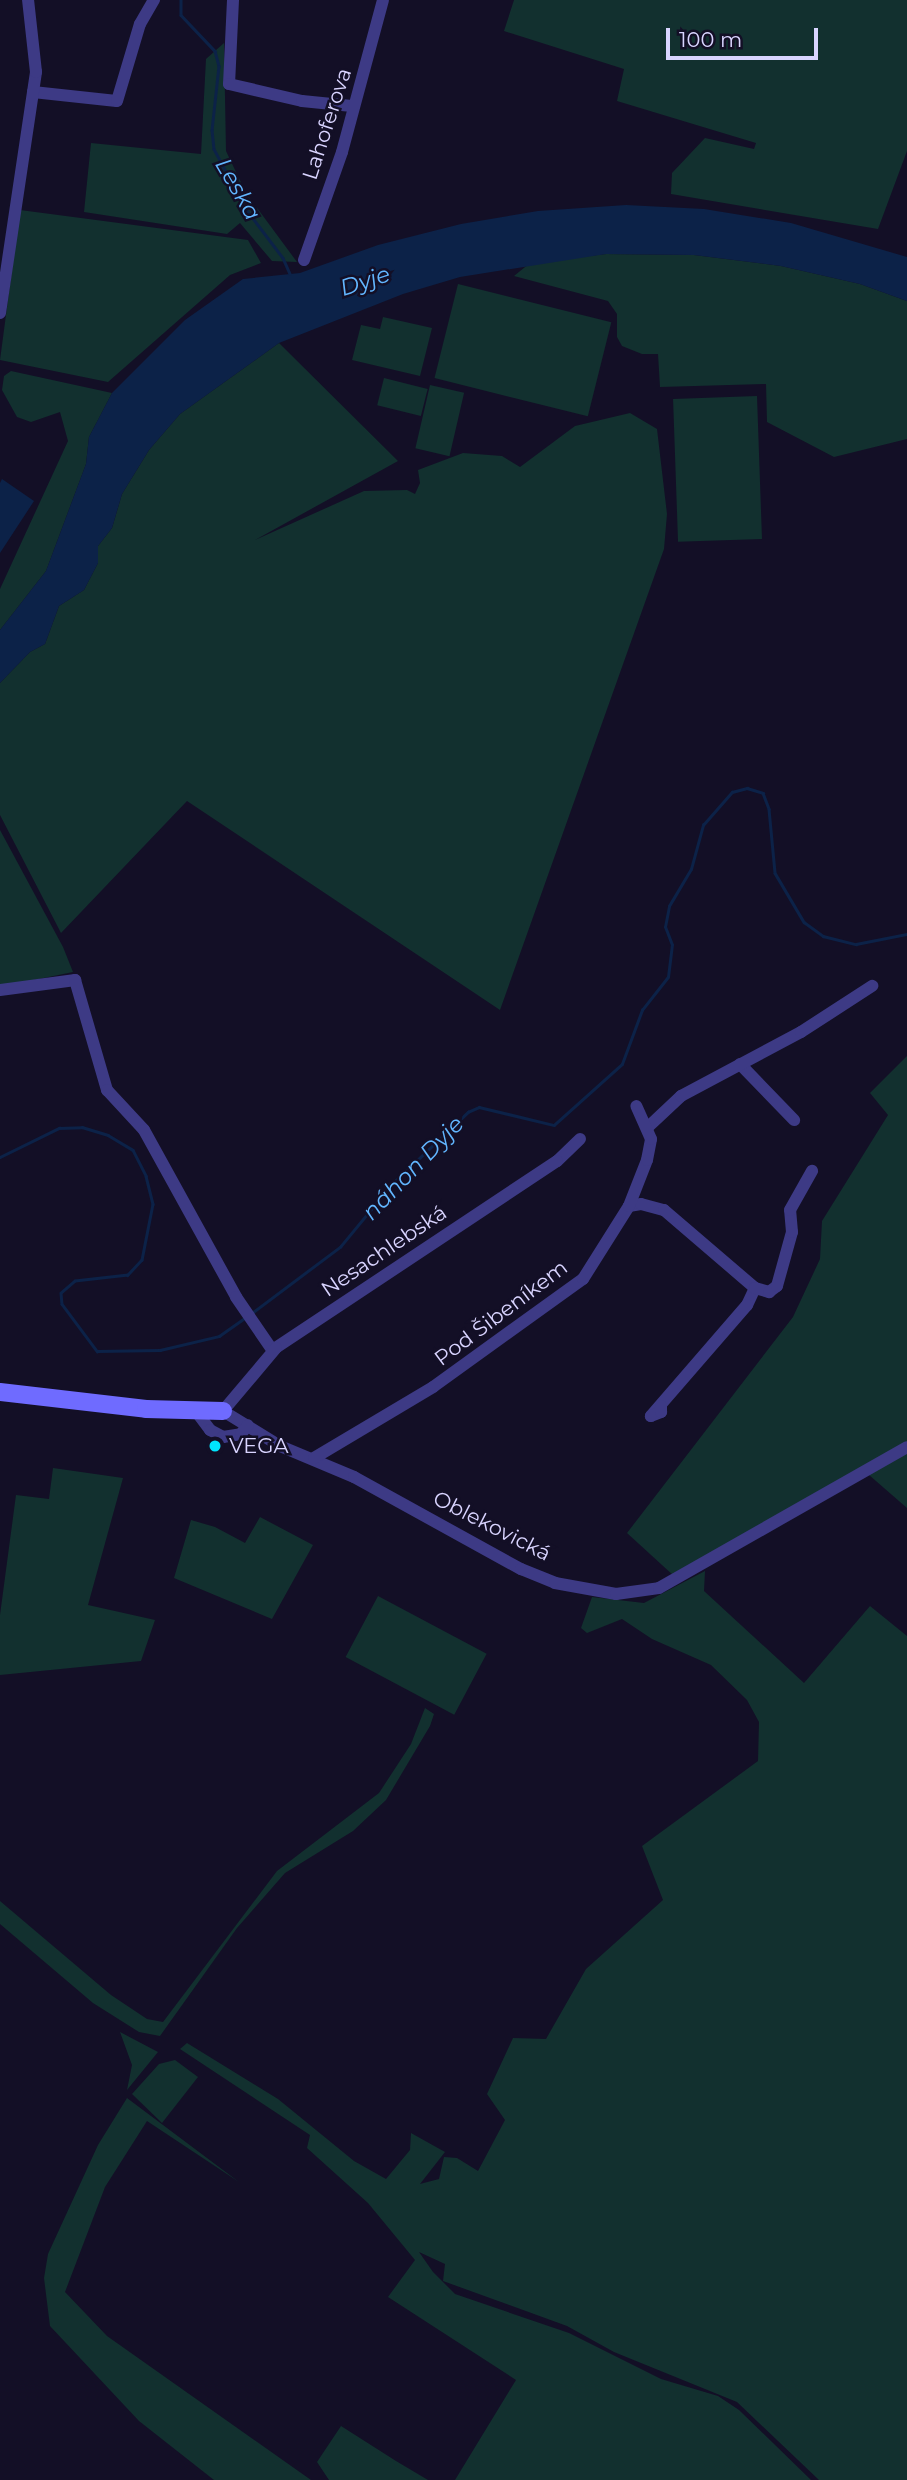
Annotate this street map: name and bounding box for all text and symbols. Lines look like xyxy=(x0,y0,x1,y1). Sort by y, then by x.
scale bar xyxy=(669,14,821,58)
text: 100 m xyxy=(679,27,742,52)
street label: Lahoferova xyxy=(297,65,357,183)
water label: Leska xyxy=(209,153,267,225)
water label: Dyje xyxy=(336,260,394,302)
water label: náhon Dyje xyxy=(357,1110,469,1226)
street label: Nesachlebská xyxy=(317,1200,451,1302)
street label: Pod Šibeníkem xyxy=(429,1255,573,1371)
place label: VEGA xyxy=(229,1433,289,1459)
marker: VEGA xyxy=(207,1438,223,1454)
street label: Oblekovická xyxy=(429,1486,555,1566)

